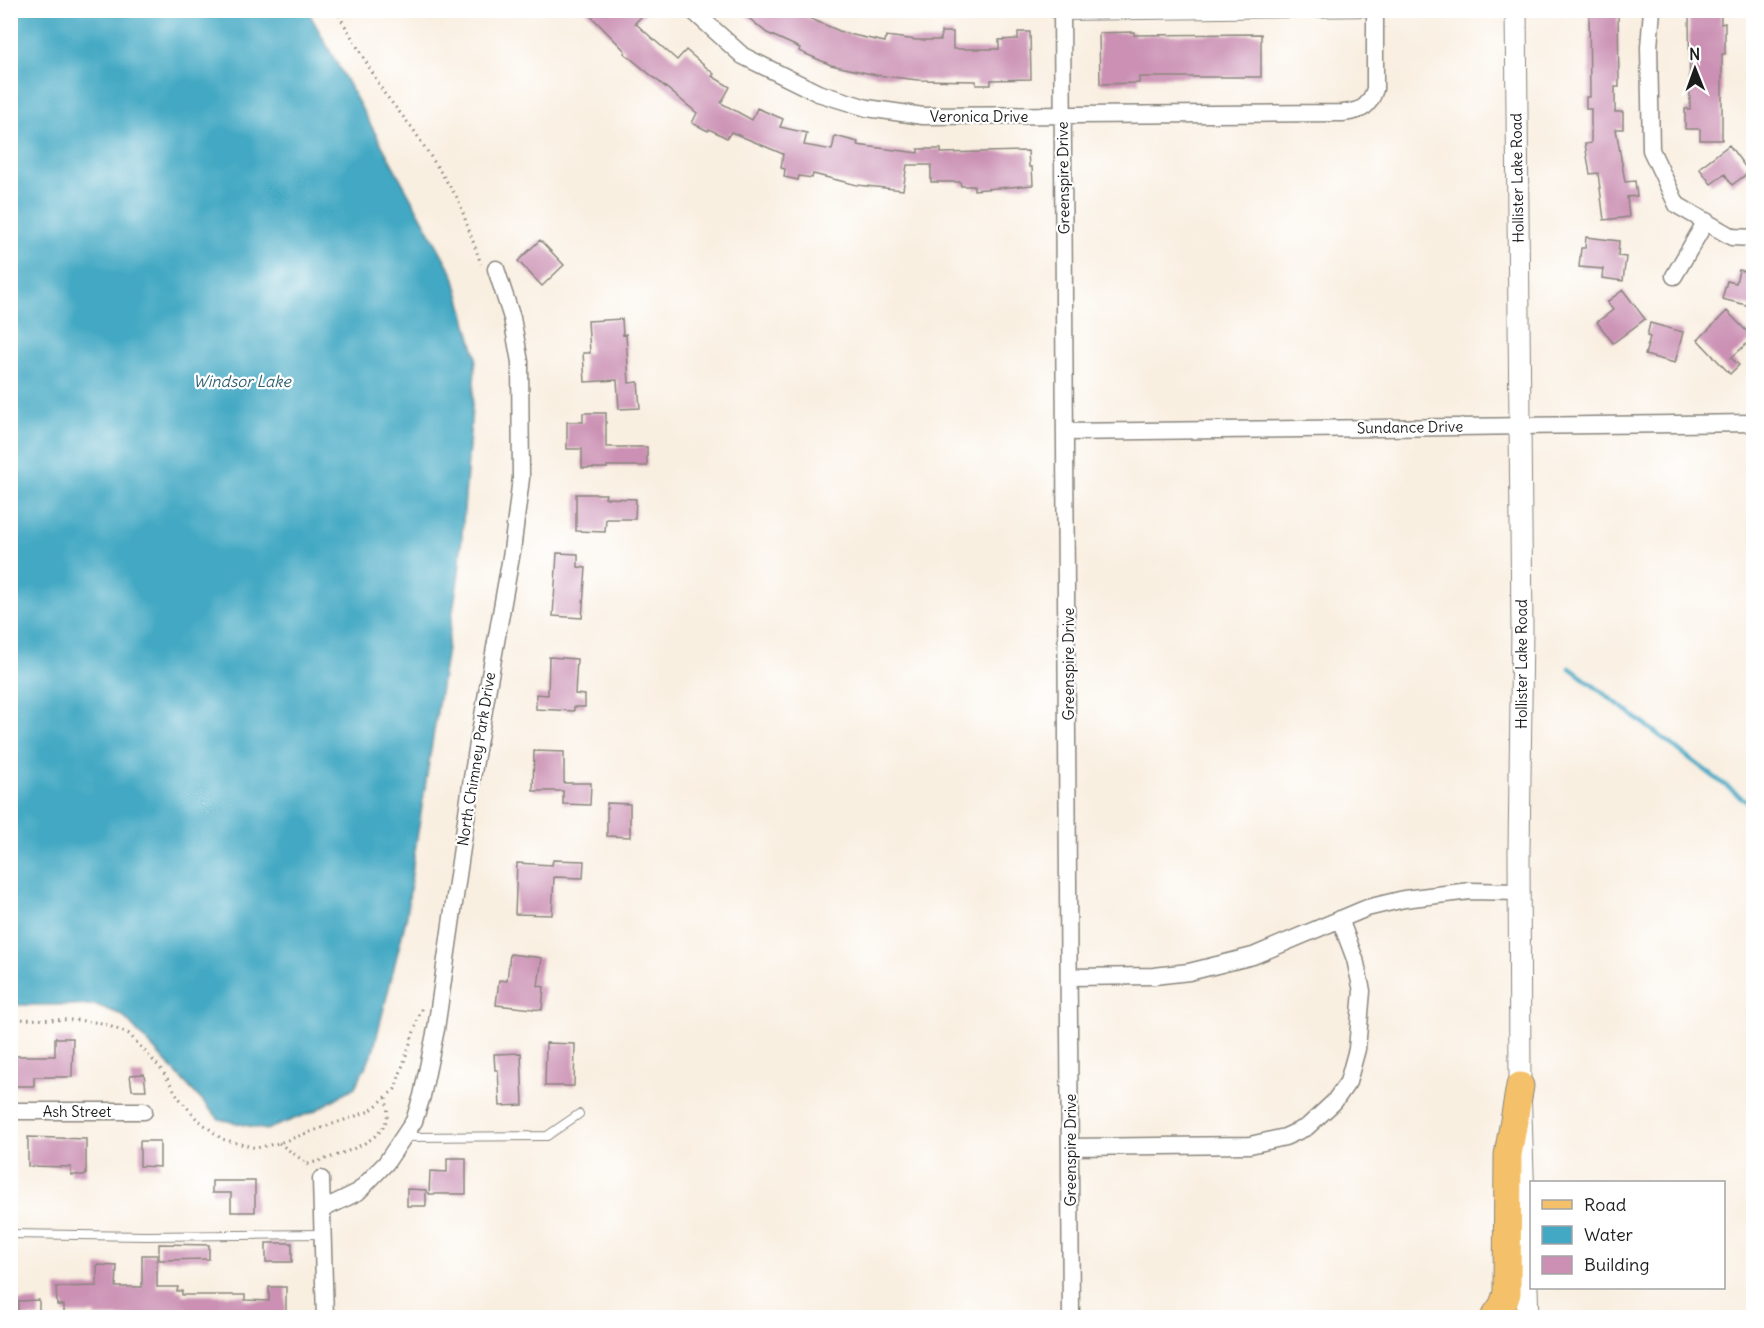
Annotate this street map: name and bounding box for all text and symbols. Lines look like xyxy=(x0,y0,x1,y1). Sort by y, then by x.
north arrow xyxy=(1665,39,1725,99)
text: N xyxy=(1689,44,1700,64)
street label: Veronica Drive xyxy=(930,107,1028,126)
street label: Hollister Lake Road xyxy=(1506,113,1528,243)
street label: Greenspire Drive xyxy=(1053,121,1073,235)
water label: Windsor Lake xyxy=(193,371,292,391)
street label: Sundance Drive xyxy=(1357,417,1463,437)
street label: Hollister Lake Road xyxy=(1512,599,1531,729)
street label: Greenspire Drive xyxy=(1059,608,1078,720)
street label: North Chimney Park Drive xyxy=(453,671,499,847)
street label: Greenspire Drive xyxy=(1061,1094,1080,1206)
street label: Ash Street xyxy=(43,1102,111,1121)
legend xyxy=(1530,1181,1725,1289)
text: Road xyxy=(1584,1193,1627,1216)
text: Water xyxy=(1584,1223,1634,1246)
text: Building xyxy=(1584,1253,1649,1276)

